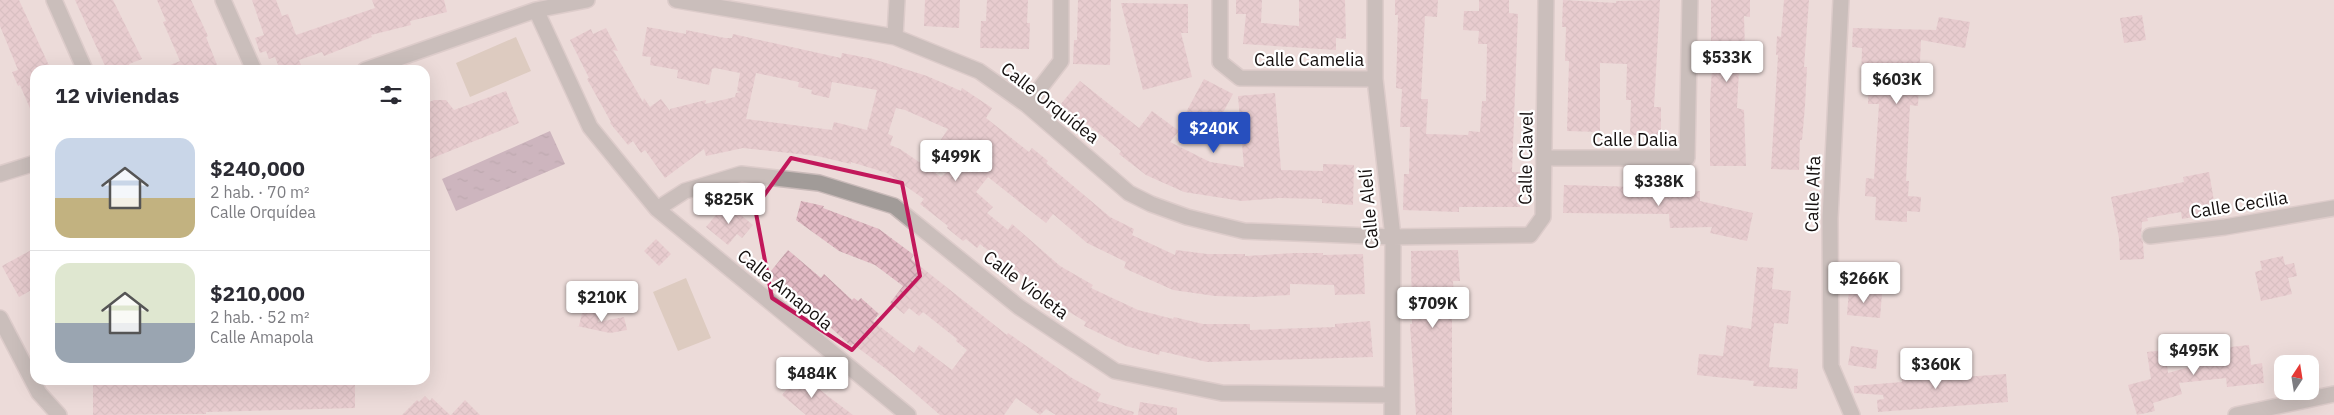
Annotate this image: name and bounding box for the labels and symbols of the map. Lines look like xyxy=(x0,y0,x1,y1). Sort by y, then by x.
pin: $533K xyxy=(1692,41,1762,83)
street label: Calle Camelia xyxy=(1254,48,1364,71)
street label: Calle Orquídea xyxy=(996,57,1105,149)
pin: $603K xyxy=(1862,62,1932,105)
street label: Calle Clavel xyxy=(1513,111,1538,205)
pin: $240K xyxy=(1179,112,1249,154)
street label: Calle Dalia xyxy=(1592,128,1678,151)
pin: $499K xyxy=(921,140,991,182)
street label: Calle Alfa xyxy=(1800,155,1825,233)
pin: $338K xyxy=(1624,164,1694,207)
street label: Calle Alelí xyxy=(1354,168,1383,250)
pin: $825K xyxy=(694,182,764,225)
street label: Calle Cecilia xyxy=(2189,185,2290,224)
street label: Calle Amapola xyxy=(733,244,838,335)
street label: Calle Violeta xyxy=(979,245,1074,324)
pin: $266K xyxy=(1829,262,1899,304)
pin: $210K xyxy=(567,280,637,323)
pin: $709K xyxy=(1398,286,1468,329)
pin: $495K xyxy=(2159,334,2229,376)
pin: $360K xyxy=(1901,348,1971,390)
north arrow xyxy=(2274,355,2319,400)
pin: $484K xyxy=(777,356,847,399)

